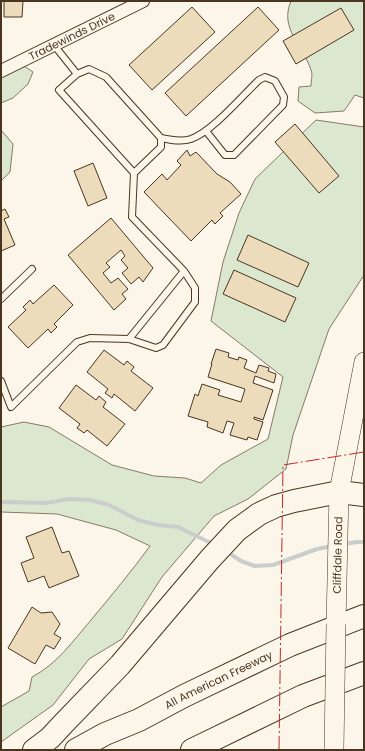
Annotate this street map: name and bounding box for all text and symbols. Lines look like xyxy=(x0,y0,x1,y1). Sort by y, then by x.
street label: Tradewinds Drive xyxy=(26,8,118,64)
street label: Cliffdale Road xyxy=(329,516,346,594)
street label: All American Freeway xyxy=(162,646,276,713)

